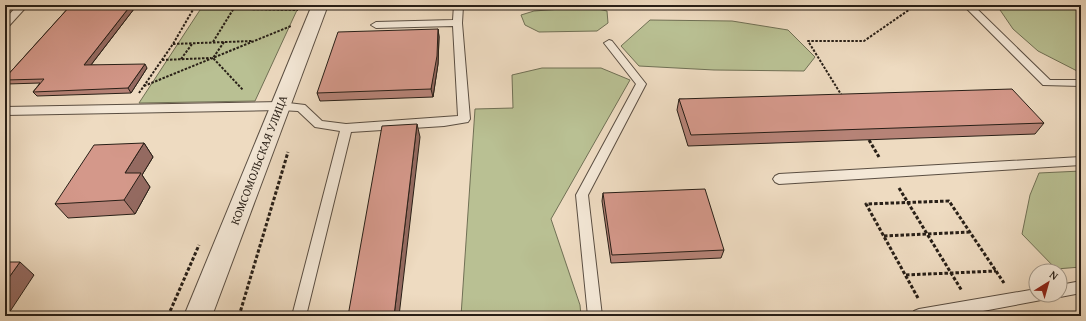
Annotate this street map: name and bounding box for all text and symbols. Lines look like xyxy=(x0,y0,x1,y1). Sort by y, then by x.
street label: КОМСОМОЛЬСКАЯ УЛИЦА xyxy=(226,92,291,227)
north arrow xyxy=(1028,263,1068,303)
text: N xyxy=(1046,266,1062,284)

